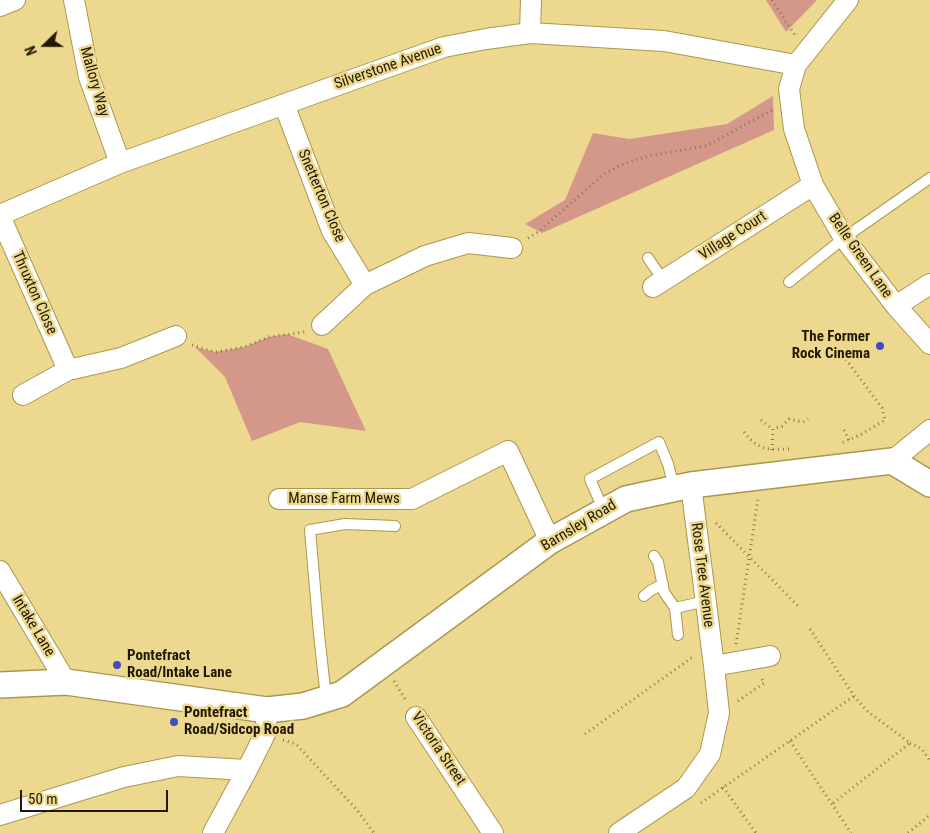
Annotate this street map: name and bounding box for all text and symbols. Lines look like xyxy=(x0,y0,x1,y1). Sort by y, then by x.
north arrow xyxy=(20,20,70,70)
street label: Silverstone Avenue xyxy=(332,40,444,94)
text: N xyxy=(22,44,40,58)
street label: Mallory Way xyxy=(75,45,113,119)
street label: Snetterton Close xyxy=(293,147,349,245)
street label: Village Court xyxy=(696,208,770,264)
street label: Belle Green Lane xyxy=(824,210,896,302)
street label: Thruxton Close xyxy=(8,249,60,337)
place label: The Former Rock Cinema xyxy=(792,328,870,363)
marker: The Former Rock Cinema xyxy=(874,340,886,352)
street label: Manse Farm Mews xyxy=(288,490,400,508)
street label: Barnsley Road xyxy=(538,497,620,555)
street label: Rose Tree Avenue xyxy=(687,522,717,628)
street label: Intake Lane xyxy=(8,592,58,660)
place label: Pontefract Road/Intake Lane xyxy=(127,647,232,682)
marker: Pontefract Road/Intake Lane xyxy=(111,659,123,671)
place label: Pontefract Road/Sidcop Road xyxy=(184,704,294,739)
street label: Victoria Street xyxy=(407,709,469,789)
marker: Pontefract Road/Sidcop Road xyxy=(168,716,180,728)
scale bar xyxy=(22,780,170,812)
text: 50 m xyxy=(28,790,58,808)

